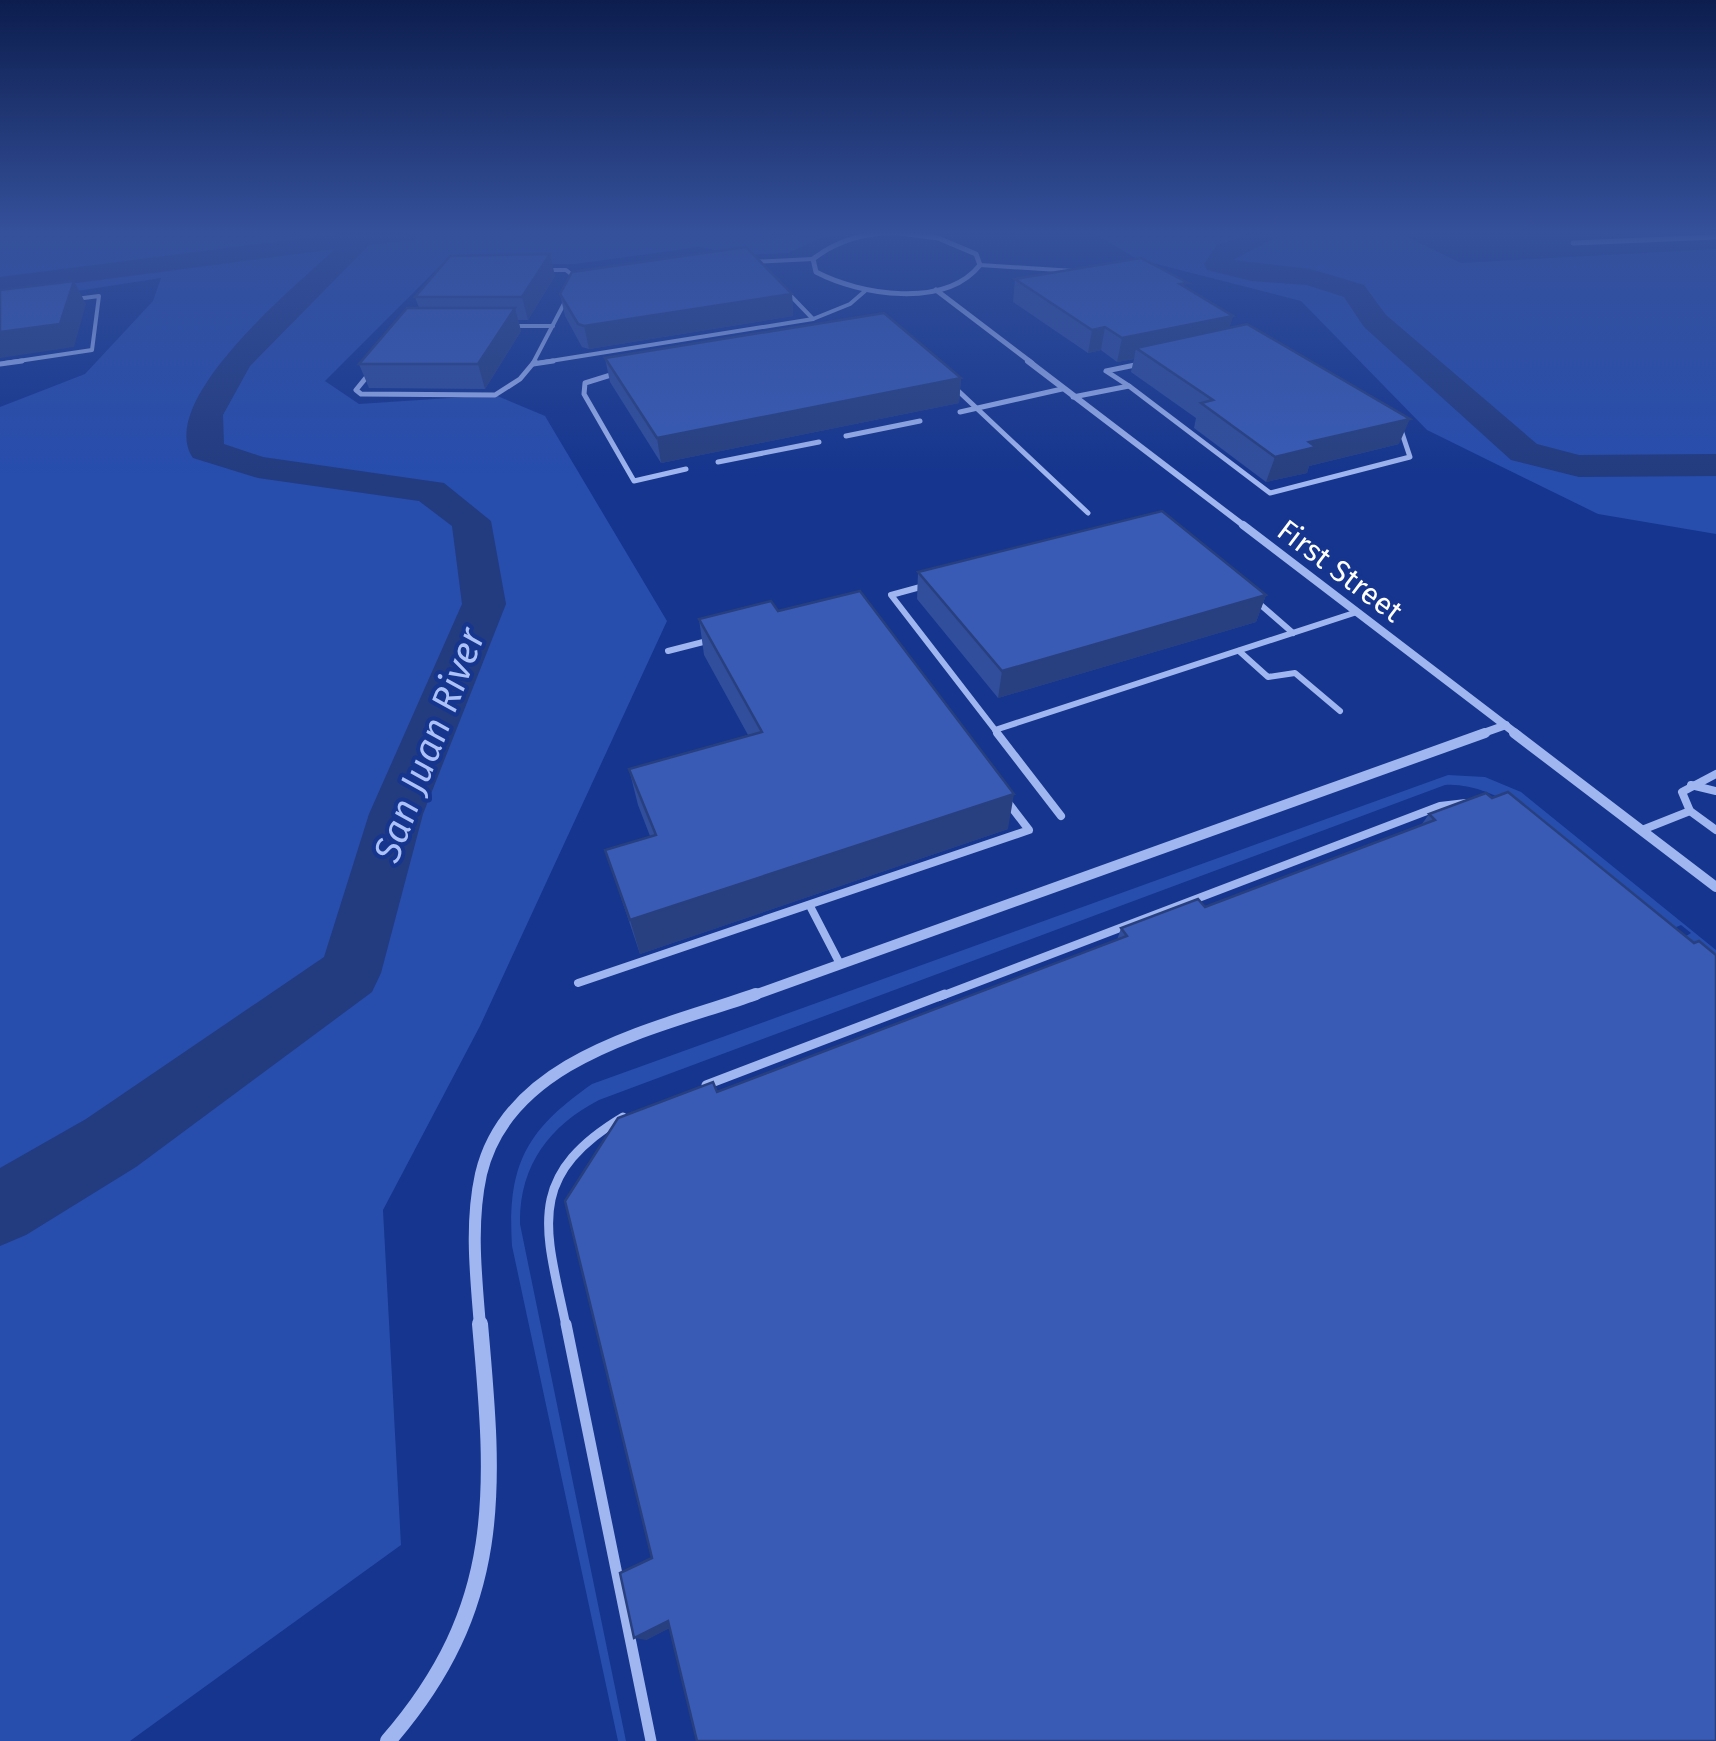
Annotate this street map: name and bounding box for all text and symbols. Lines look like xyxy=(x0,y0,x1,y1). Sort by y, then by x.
street label: First Street xyxy=(1270,512,1410,630)
water label: San Juan River xyxy=(363,620,495,869)

